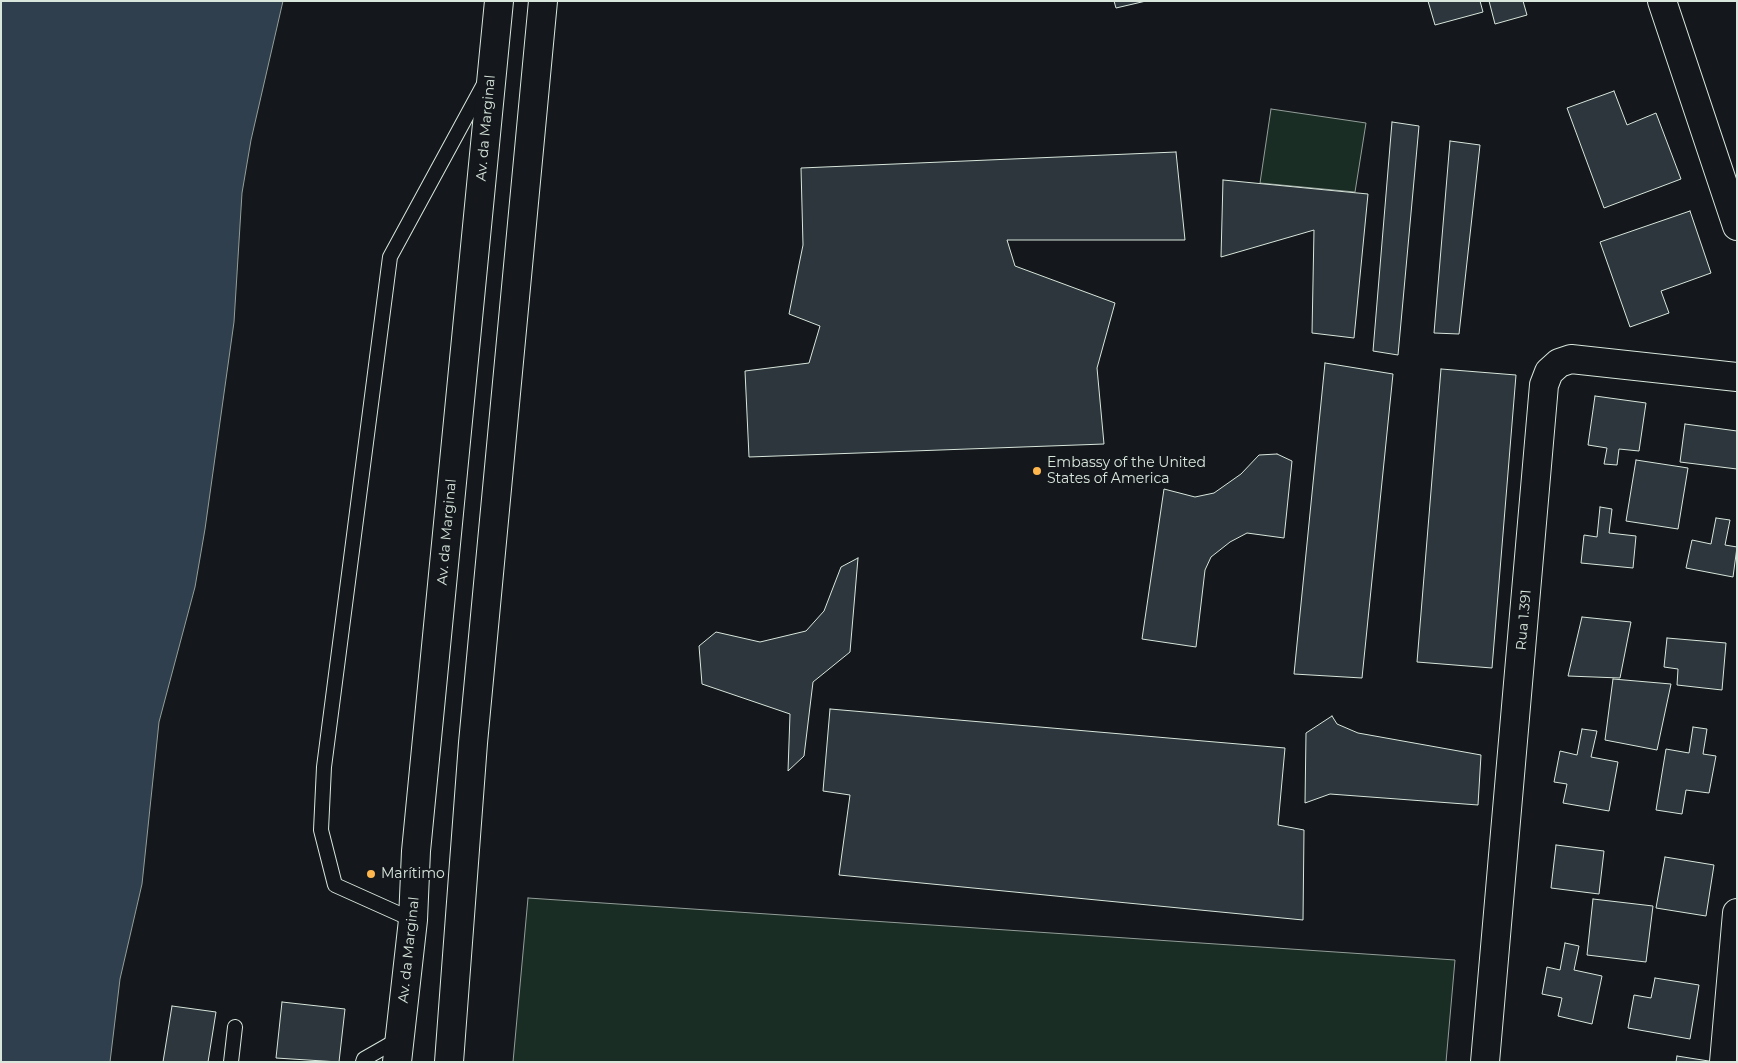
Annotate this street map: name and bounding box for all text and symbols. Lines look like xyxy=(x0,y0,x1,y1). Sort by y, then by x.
street label: Av. da Marginal xyxy=(473,74,499,182)
place label: Embassy of the United States of America xyxy=(1047,455,1206,488)
marker: Embassy of the United States of America xyxy=(1031,465,1043,477)
street label: Av. da Marginal xyxy=(434,478,460,586)
street label: Rua 1.391 xyxy=(1513,589,1535,651)
place label: Marítimo xyxy=(381,866,445,882)
marker: Marítimo xyxy=(365,868,377,880)
street label: Av. da Marginal xyxy=(395,896,423,1004)

